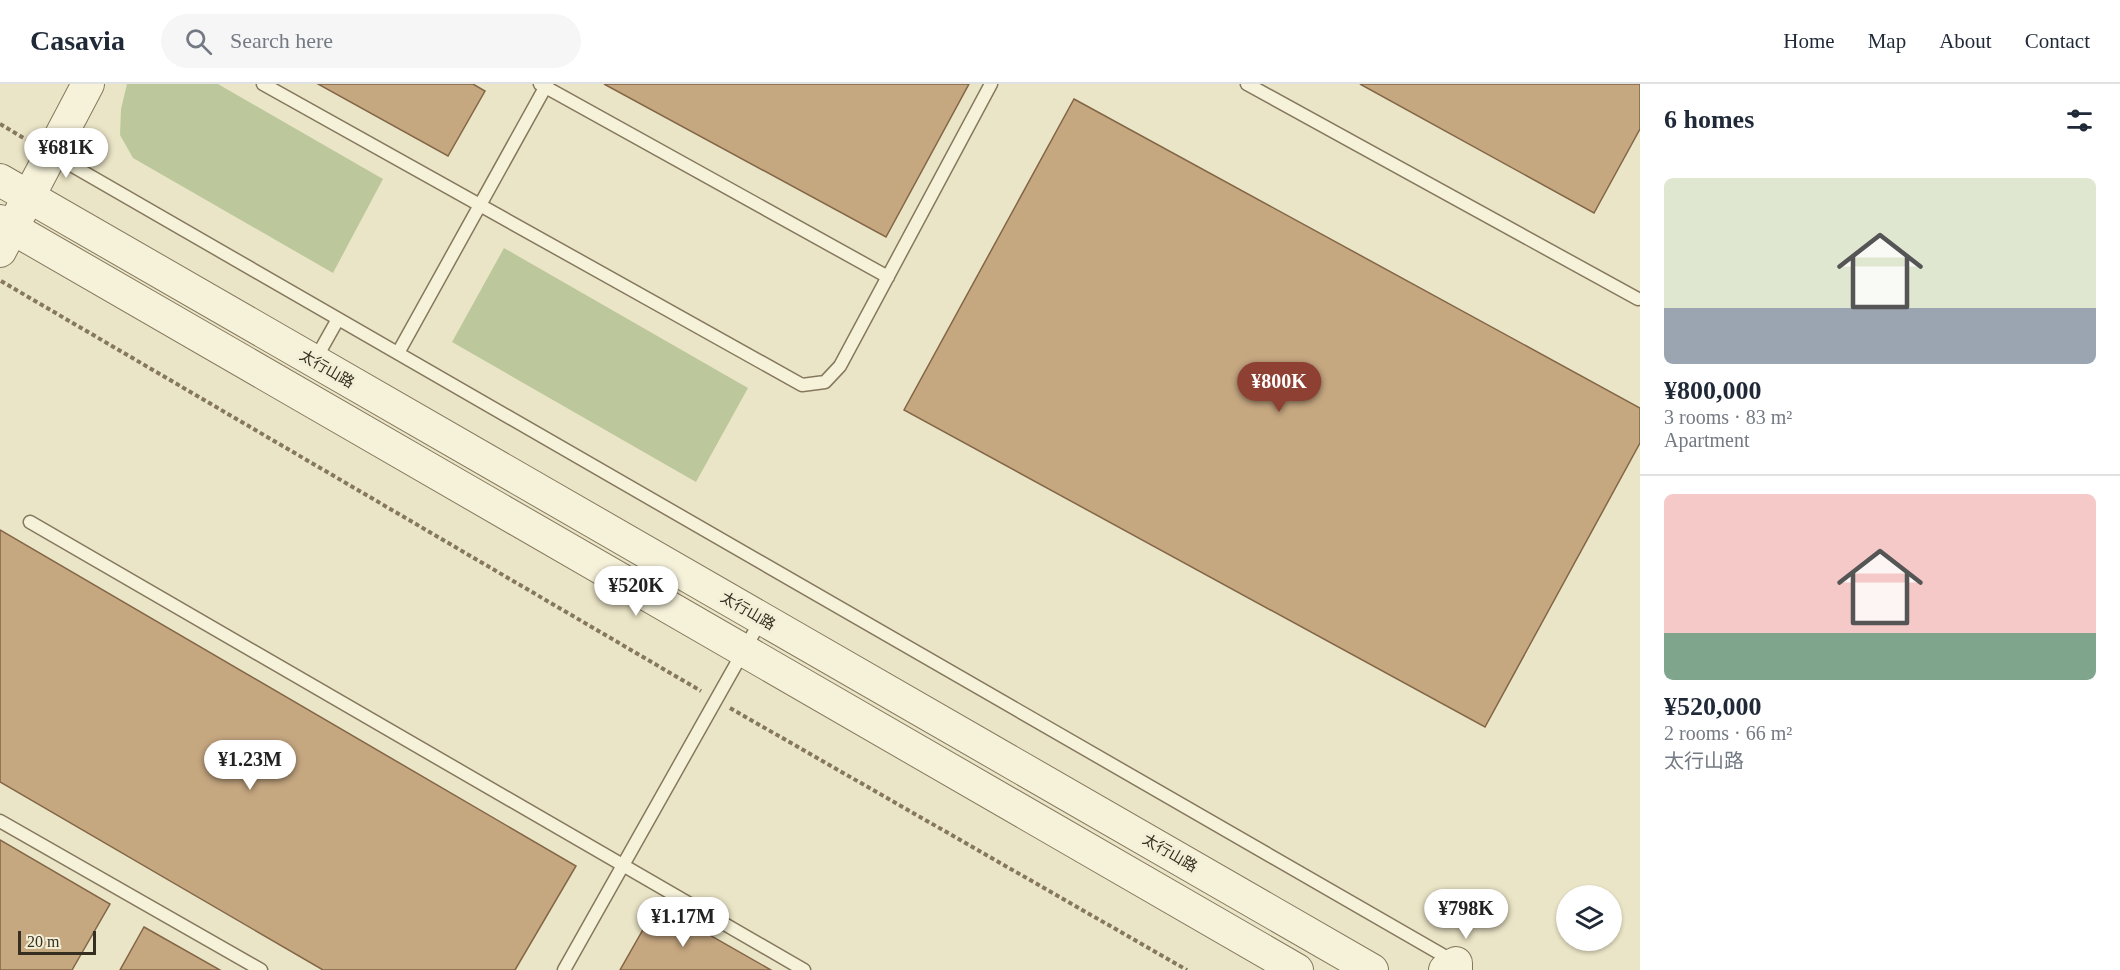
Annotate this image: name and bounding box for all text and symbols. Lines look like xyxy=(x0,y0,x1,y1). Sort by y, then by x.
search box xyxy=(161,14,581,68)
text: Casavia xyxy=(30,25,125,56)
icon: search xyxy=(182,25,215,58)
text: Search here xyxy=(230,28,333,53)
text: Home xyxy=(1783,29,1835,53)
text: Map xyxy=(1868,29,1906,53)
text: About xyxy=(1939,29,1992,53)
text: Contact xyxy=(2025,29,2090,53)
icon: filters xyxy=(2063,104,2096,137)
text: 6 homes xyxy=(1664,105,1754,134)
pin: ¥681K xyxy=(24,128,108,179)
text: ¥681K xyxy=(38,136,94,158)
icon: home xyxy=(1826,217,1934,325)
street label: 太行山路 xyxy=(297,347,357,391)
pin: ¥800K xyxy=(1237,362,1321,413)
text: ¥800K xyxy=(1251,370,1307,392)
text: ¥800,000 xyxy=(1664,376,1762,405)
text: 3 rooms · 83 m² xyxy=(1664,406,1792,428)
text: Apartment xyxy=(1664,429,1750,451)
icon: home xyxy=(1826,533,1934,641)
pin: ¥520K xyxy=(594,566,678,617)
text: ¥520K xyxy=(608,574,664,596)
street label: 太行山路 xyxy=(718,589,778,633)
text: ¥520,000 xyxy=(1664,692,1762,721)
text: 2 rooms · 66 m² xyxy=(1664,722,1792,744)
pin: ¥1.23M xyxy=(201,740,299,791)
text: ¥1.23M xyxy=(218,748,282,770)
text: 太行山路 xyxy=(1664,750,1744,772)
street label: 太行山路 xyxy=(1140,831,1200,875)
map controls xyxy=(1556,885,1622,951)
button: layers xyxy=(1556,885,1622,951)
pin: ¥798K xyxy=(1424,889,1508,940)
pin: ¥1.17M xyxy=(634,897,732,948)
text: ¥798K xyxy=(1438,897,1494,919)
text: ¥1.17M xyxy=(651,905,715,927)
scale bar xyxy=(18,928,96,956)
text: 20 m xyxy=(27,933,59,950)

